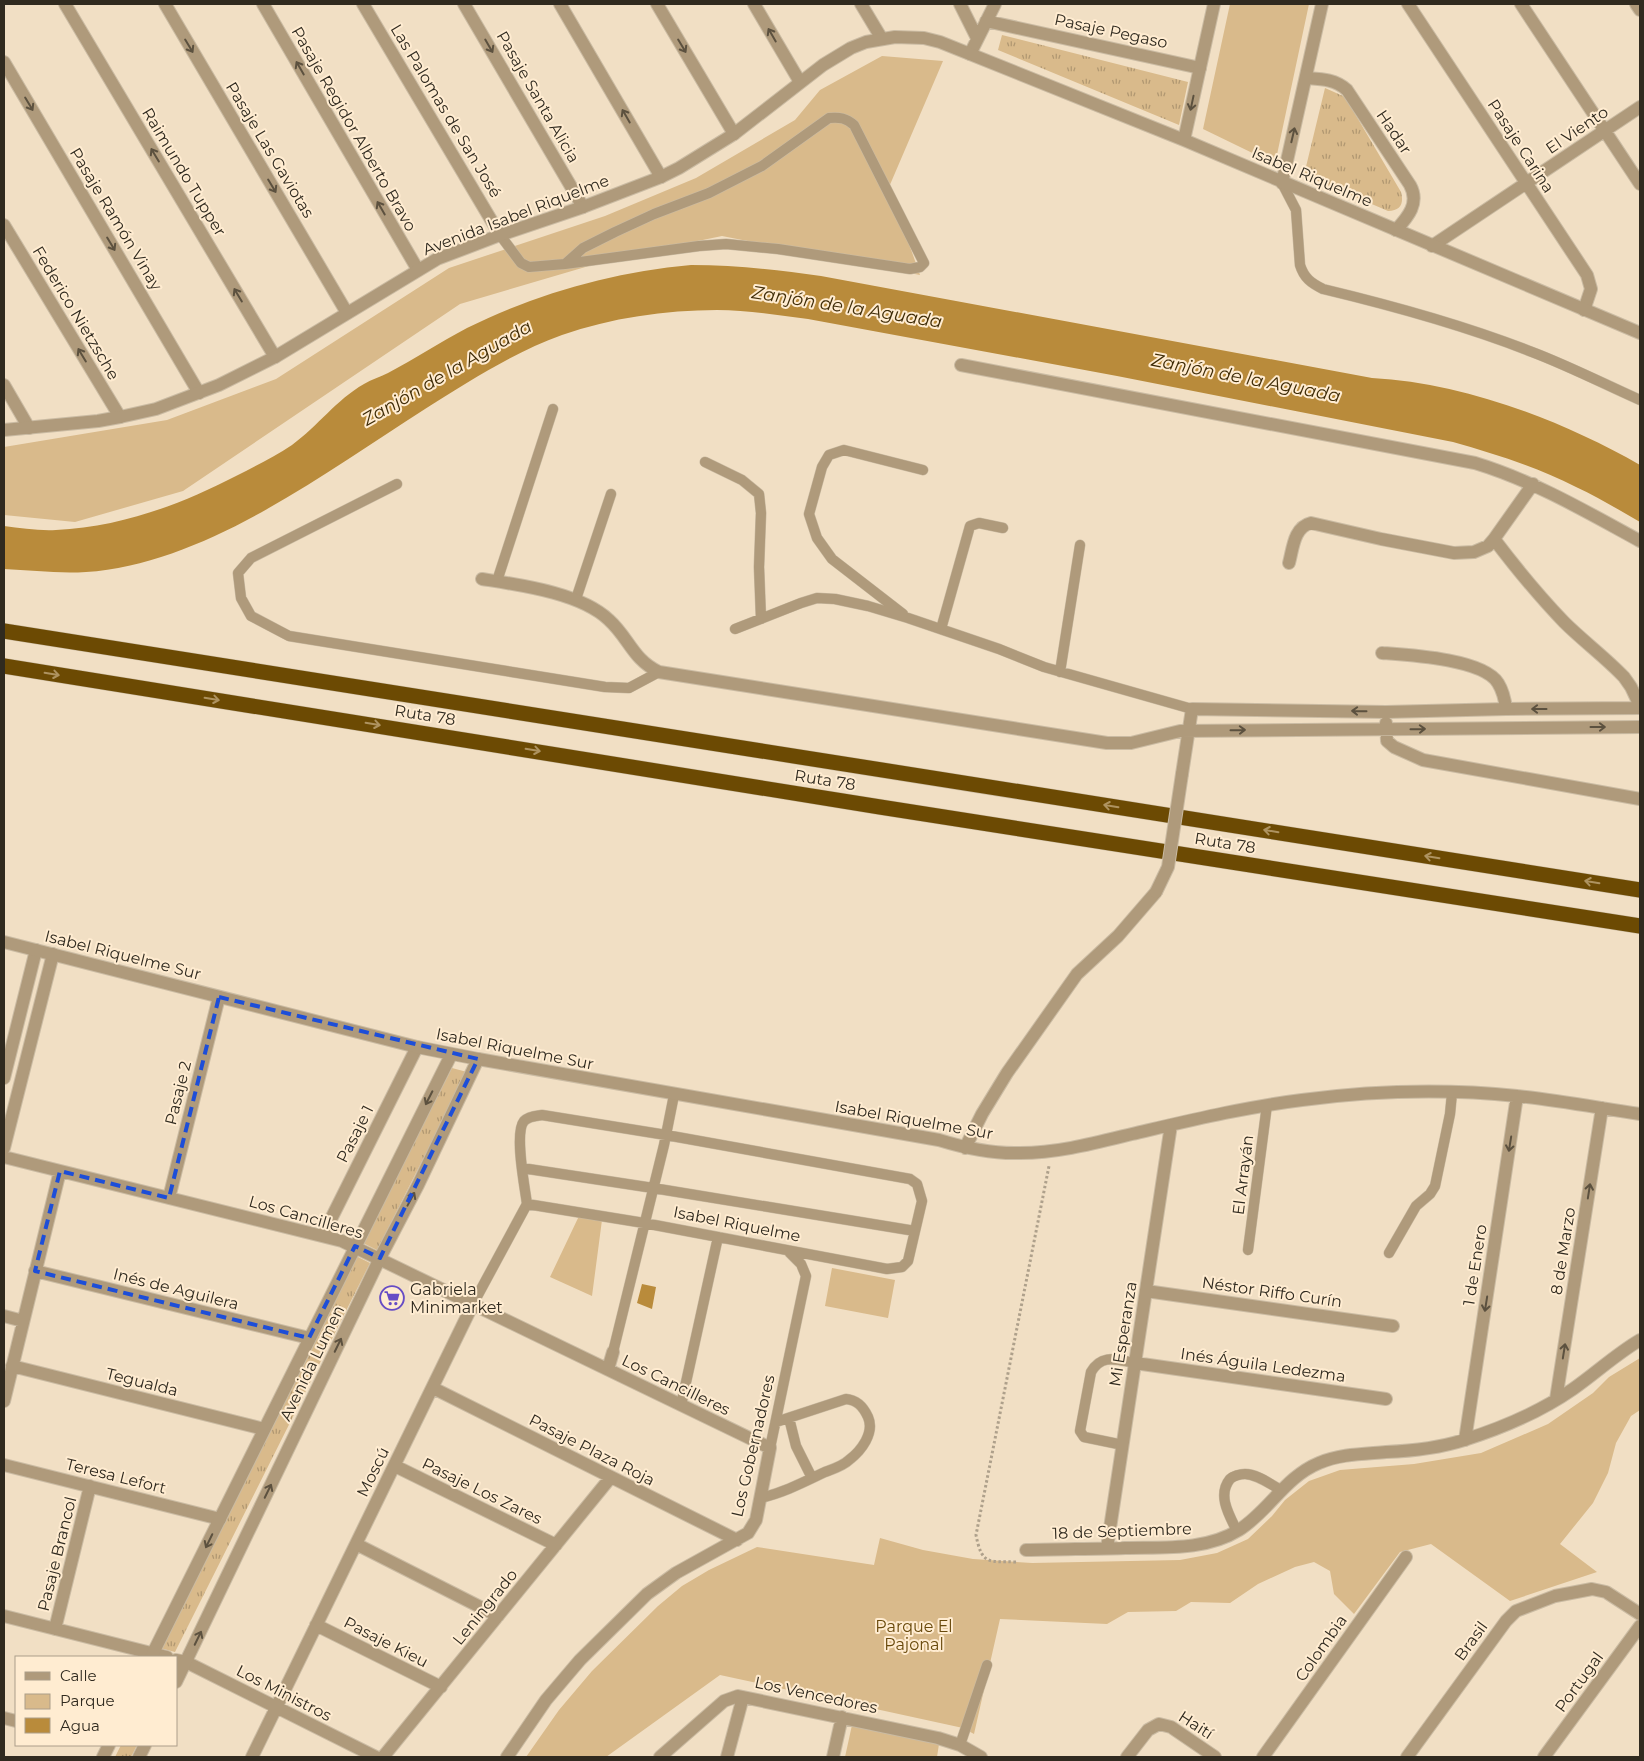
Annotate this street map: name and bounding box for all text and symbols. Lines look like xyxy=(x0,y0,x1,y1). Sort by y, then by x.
street label: Pasaje Pegaso xyxy=(1053,10,1169,52)
street label: Las Palomas de San José xyxy=(387,21,505,201)
street label: Pasaje Regidor Alberto Bravo xyxy=(287,23,421,235)
street label: Pasaje Santa Alicia xyxy=(493,28,583,166)
one-way arrow xyxy=(766,28,776,42)
one-way arrow xyxy=(185,38,195,52)
one-way arrow xyxy=(484,38,494,52)
one-way arrow xyxy=(678,38,688,52)
one-way arrow xyxy=(294,61,304,75)
street label: Pasaje Las Gaviotas xyxy=(222,79,318,222)
one-way arrow xyxy=(1187,94,1196,110)
street label: Pasaje Carina xyxy=(1484,96,1558,196)
one-way arrow xyxy=(24,97,34,111)
street label: El Viento xyxy=(1542,102,1612,158)
street label: Raimundo Tupper xyxy=(138,104,230,240)
street label: Hadar xyxy=(1372,106,1416,158)
one-way arrow xyxy=(620,110,630,124)
one-way arrow xyxy=(1289,128,1298,144)
street label: Isabel Riquelme xyxy=(1249,143,1375,211)
street label: Pasaje Ramón Vinay xyxy=(66,144,166,294)
one-way arrow xyxy=(149,148,159,162)
street label: Avenida Isabel Riquelme xyxy=(420,171,612,259)
one-way arrow xyxy=(267,178,277,193)
one-way arrow xyxy=(376,201,386,216)
one-way arrow xyxy=(107,237,117,251)
street label: Federico Nietzsche xyxy=(29,243,123,383)
water label: Zanjón de la Aguada xyxy=(749,281,944,333)
one-way arrow xyxy=(232,288,242,302)
water label: Zanjón de la Aguada xyxy=(357,315,536,431)
one-way arrow xyxy=(77,349,87,363)
water label: Zanjón de la Aguada xyxy=(1149,349,1343,407)
one-way arrow xyxy=(44,669,60,679)
one-way arrow xyxy=(204,694,220,704)
street label: Ruta 78 xyxy=(393,701,457,729)
one-way arrow xyxy=(1531,704,1548,714)
one-way arrow xyxy=(1351,707,1367,716)
one-way arrow xyxy=(365,720,381,730)
one-way arrow xyxy=(1589,722,1605,732)
one-way arrow xyxy=(1410,724,1426,733)
one-way arrow xyxy=(1230,725,1246,735)
one-way arrow xyxy=(525,746,541,756)
street label: Ruta 78 xyxy=(793,766,857,794)
one-way arrow xyxy=(1103,801,1119,811)
one-way arrow xyxy=(1264,826,1280,836)
street label: Ruta 78 xyxy=(1193,829,1257,857)
one-way arrow xyxy=(1424,852,1440,862)
one-way arrow xyxy=(1584,877,1600,887)
street label: Isabel Riquelme Sur xyxy=(43,926,203,984)
street label: Isabel Riquelme Sur xyxy=(434,1024,596,1074)
street label: Pasaje 2 xyxy=(161,1059,195,1127)
one-way arrow xyxy=(424,1090,433,1105)
street label: Isabel Riquelme Sur xyxy=(833,1097,995,1143)
street label: Pasaje 1 xyxy=(332,1102,378,1166)
street label: El Arrayán xyxy=(1229,1134,1257,1216)
one-way arrow xyxy=(1505,1135,1515,1151)
one-way arrow xyxy=(1585,1183,1595,1199)
street label: Los Cancilleres xyxy=(247,1192,365,1242)
one-way arrow xyxy=(406,1192,416,1207)
street label: Isabel Riquelme xyxy=(672,1202,802,1246)
street label: 8 de Marzo xyxy=(1547,1206,1579,1296)
street label: 1 de Enero xyxy=(1459,1223,1491,1307)
street label: Inés de Aguilera xyxy=(111,1264,241,1314)
street label: Néstor Riffo Curín xyxy=(1201,1273,1343,1311)
place label: Gabriela Minimarket xyxy=(410,1280,503,1317)
street label: Mi Esperanza xyxy=(1105,1280,1141,1388)
supermarket icon: Gabriela Minimarket xyxy=(379,1285,405,1311)
one-way arrow xyxy=(1481,1296,1491,1312)
street label: Avenida Lumen xyxy=(276,1302,348,1424)
one-way arrow xyxy=(334,1338,343,1353)
one-way arrow xyxy=(1559,1343,1569,1359)
street label: Inés Águila Ledezma xyxy=(1179,1344,1347,1386)
street label: Los Cancilleres xyxy=(619,1351,733,1419)
street label: Tegualda xyxy=(104,1364,180,1400)
street label: Los Gobernadores xyxy=(727,1373,779,1519)
street label: Pasaje Plaza Roja xyxy=(526,1410,658,1490)
street label: Moscú xyxy=(353,1444,393,1500)
street label: Teresa Lefort xyxy=(64,1454,169,1498)
street label: Pasaje Los Zares xyxy=(419,1454,545,1528)
one-way arrow xyxy=(264,1484,273,1499)
street label: Pasaje Brancol xyxy=(34,1495,80,1613)
street label: 18 de Septiembre xyxy=(1052,1519,1192,1543)
one-way arrow xyxy=(204,1533,214,1548)
street label: Leningrado xyxy=(449,1565,521,1649)
street label: Colombia xyxy=(1291,1611,1351,1685)
street label: Pasaje Kieu xyxy=(341,1613,431,1671)
park label: Parque El Pajonal xyxy=(875,1617,953,1654)
street label: Brasil xyxy=(1450,1618,1492,1664)
one-way arrow xyxy=(193,1631,203,1646)
street label: Portugal xyxy=(1551,1648,1607,1716)
legend xyxy=(15,1656,178,1746)
street label: Los Ministros xyxy=(233,1661,335,1725)
text: Calle xyxy=(60,1666,97,1685)
street label: Los Vencedores xyxy=(753,1673,879,1717)
text: Parque xyxy=(60,1691,115,1710)
street label: Haití xyxy=(1175,1707,1217,1744)
text: Agua xyxy=(60,1716,100,1735)

